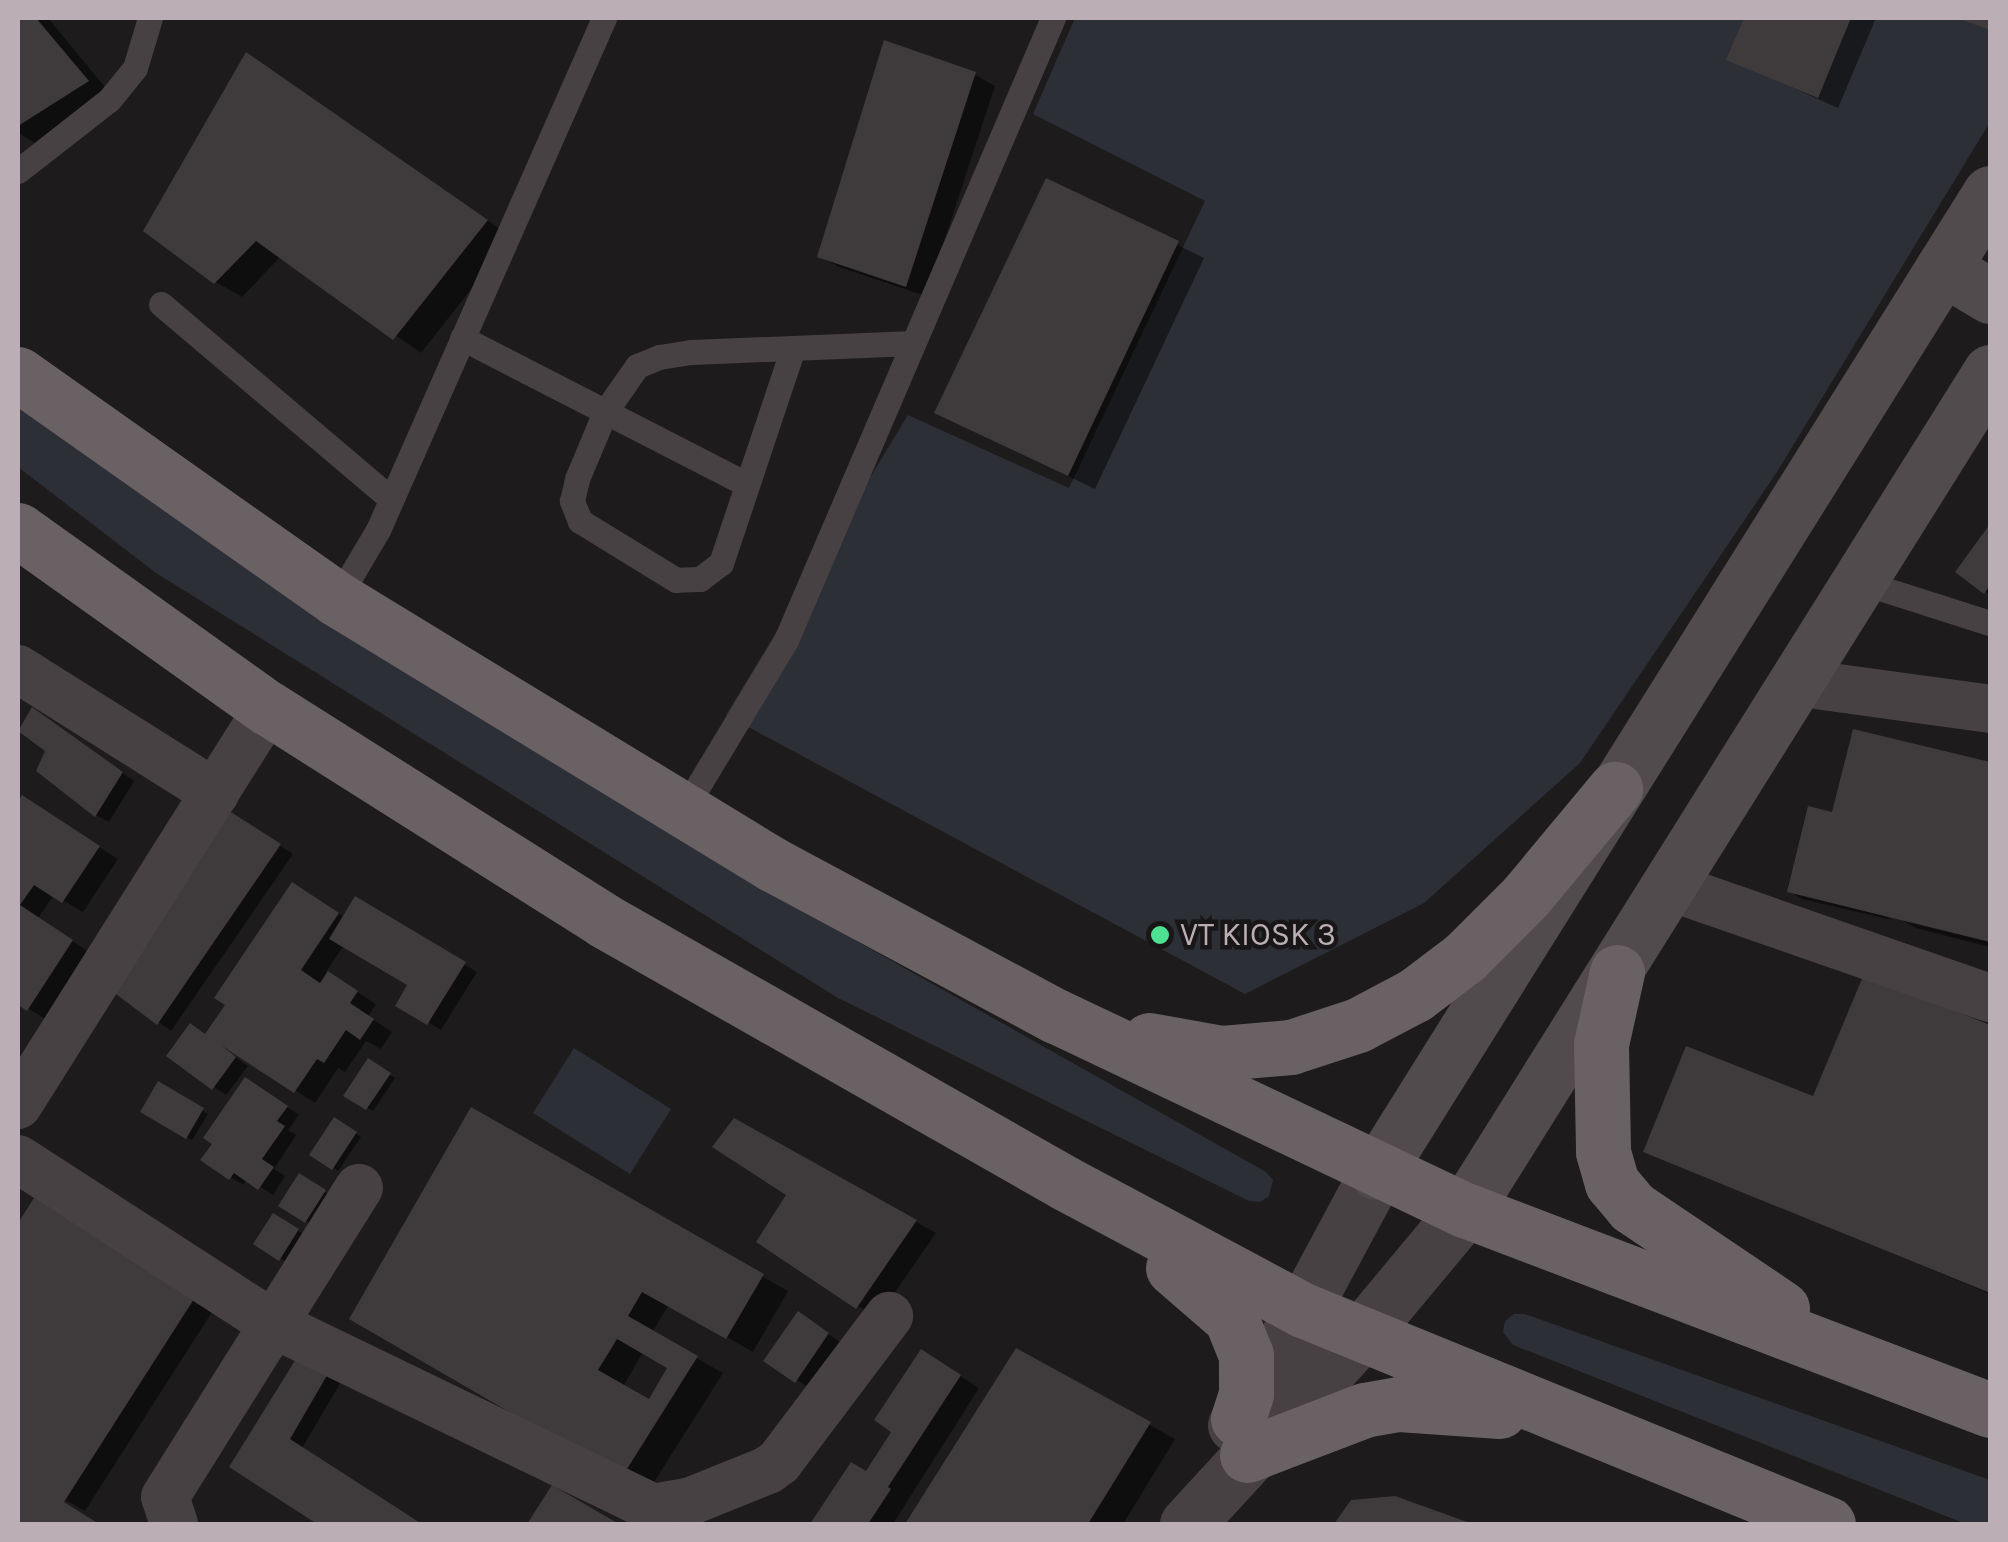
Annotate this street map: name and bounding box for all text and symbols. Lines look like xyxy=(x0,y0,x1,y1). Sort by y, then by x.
place label: VT KIOSK 3 xyxy=(1180,916,1336,954)
marker: VT KIOSK 3 xyxy=(1149,924,1171,946)

